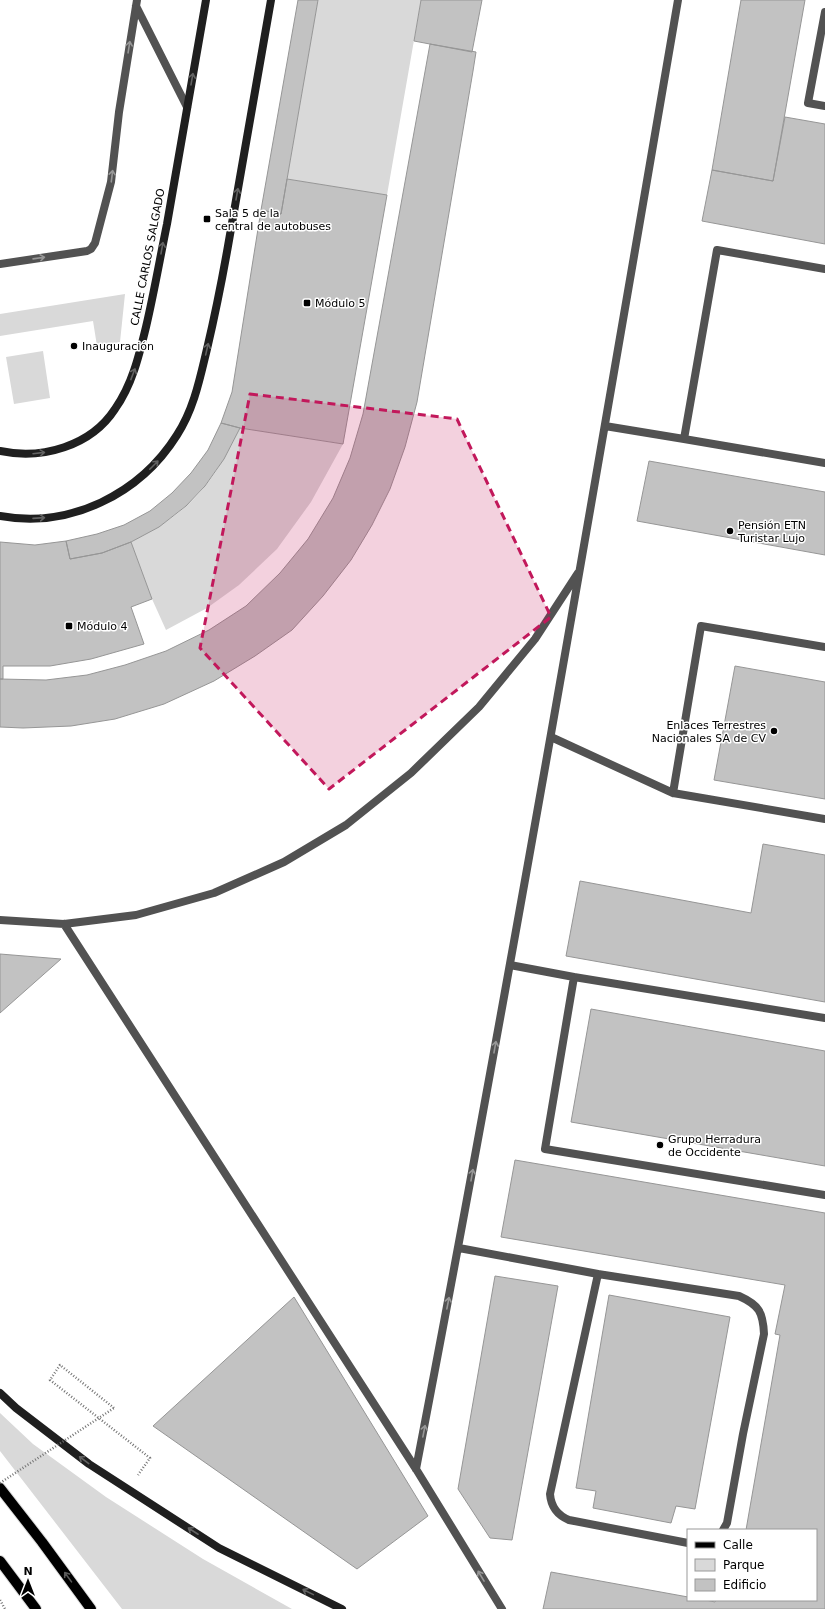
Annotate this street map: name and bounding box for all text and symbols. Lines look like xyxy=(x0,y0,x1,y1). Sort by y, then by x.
one-way arrow xyxy=(125,41,133,54)
one-way arrow xyxy=(188,72,196,85)
one-way arrow xyxy=(108,170,116,183)
street label: CALLE CARLOS SALGADO xyxy=(128,187,168,327)
one-way arrow xyxy=(234,187,242,200)
place label: Sala 5 de la central de autobuses xyxy=(215,207,331,233)
marker: Sala 5 de la central de autobuses xyxy=(202,214,212,224)
one-way arrow xyxy=(158,242,166,255)
one-way arrow xyxy=(32,254,45,262)
place label: Módulo 5 xyxy=(315,297,365,310)
marker: Módulo 5 xyxy=(302,298,312,308)
place label: Inauguración xyxy=(82,340,154,353)
marker: Inauguración xyxy=(69,341,79,351)
one-way arrow xyxy=(204,342,212,355)
one-way arrow xyxy=(129,369,137,381)
one-way arrow xyxy=(32,449,45,457)
one-way arrow xyxy=(149,460,159,470)
one-way arrow xyxy=(32,514,45,521)
place label: Pensión ETN Turistar Lujo xyxy=(737,519,806,545)
marker: Pensión ETN Turistar Lujo xyxy=(725,526,735,536)
place label: Módulo 4 xyxy=(77,620,127,633)
marker: Módulo 4 xyxy=(64,621,74,631)
place label: Enlaces Terrestres Nacionales SA de CV xyxy=(652,719,766,745)
marker: Enlaces Terrestres Nacionales SA de CV xyxy=(769,726,779,736)
one-way arrow xyxy=(492,1041,500,1054)
place label: Grupo Herradura de Occidente xyxy=(668,1133,761,1159)
marker: Grupo Herradura de Occidente xyxy=(655,1140,665,1150)
one-way arrow xyxy=(468,1169,476,1182)
one-way arrow xyxy=(445,1297,453,1310)
one-way arrow xyxy=(420,1425,428,1438)
one-way arrow xyxy=(79,1456,90,1464)
one-way arrow xyxy=(188,1527,199,1535)
legend xyxy=(687,1529,817,1601)
text: Calle xyxy=(723,1538,753,1552)
text: Parque xyxy=(723,1558,764,1572)
north arrow xyxy=(8,1561,48,1601)
text: N xyxy=(23,1565,33,1578)
one-way arrow xyxy=(477,1570,485,1582)
one-way arrow xyxy=(64,1572,72,1583)
text: Edificio xyxy=(723,1578,766,1592)
one-way arrow xyxy=(302,1588,314,1595)

